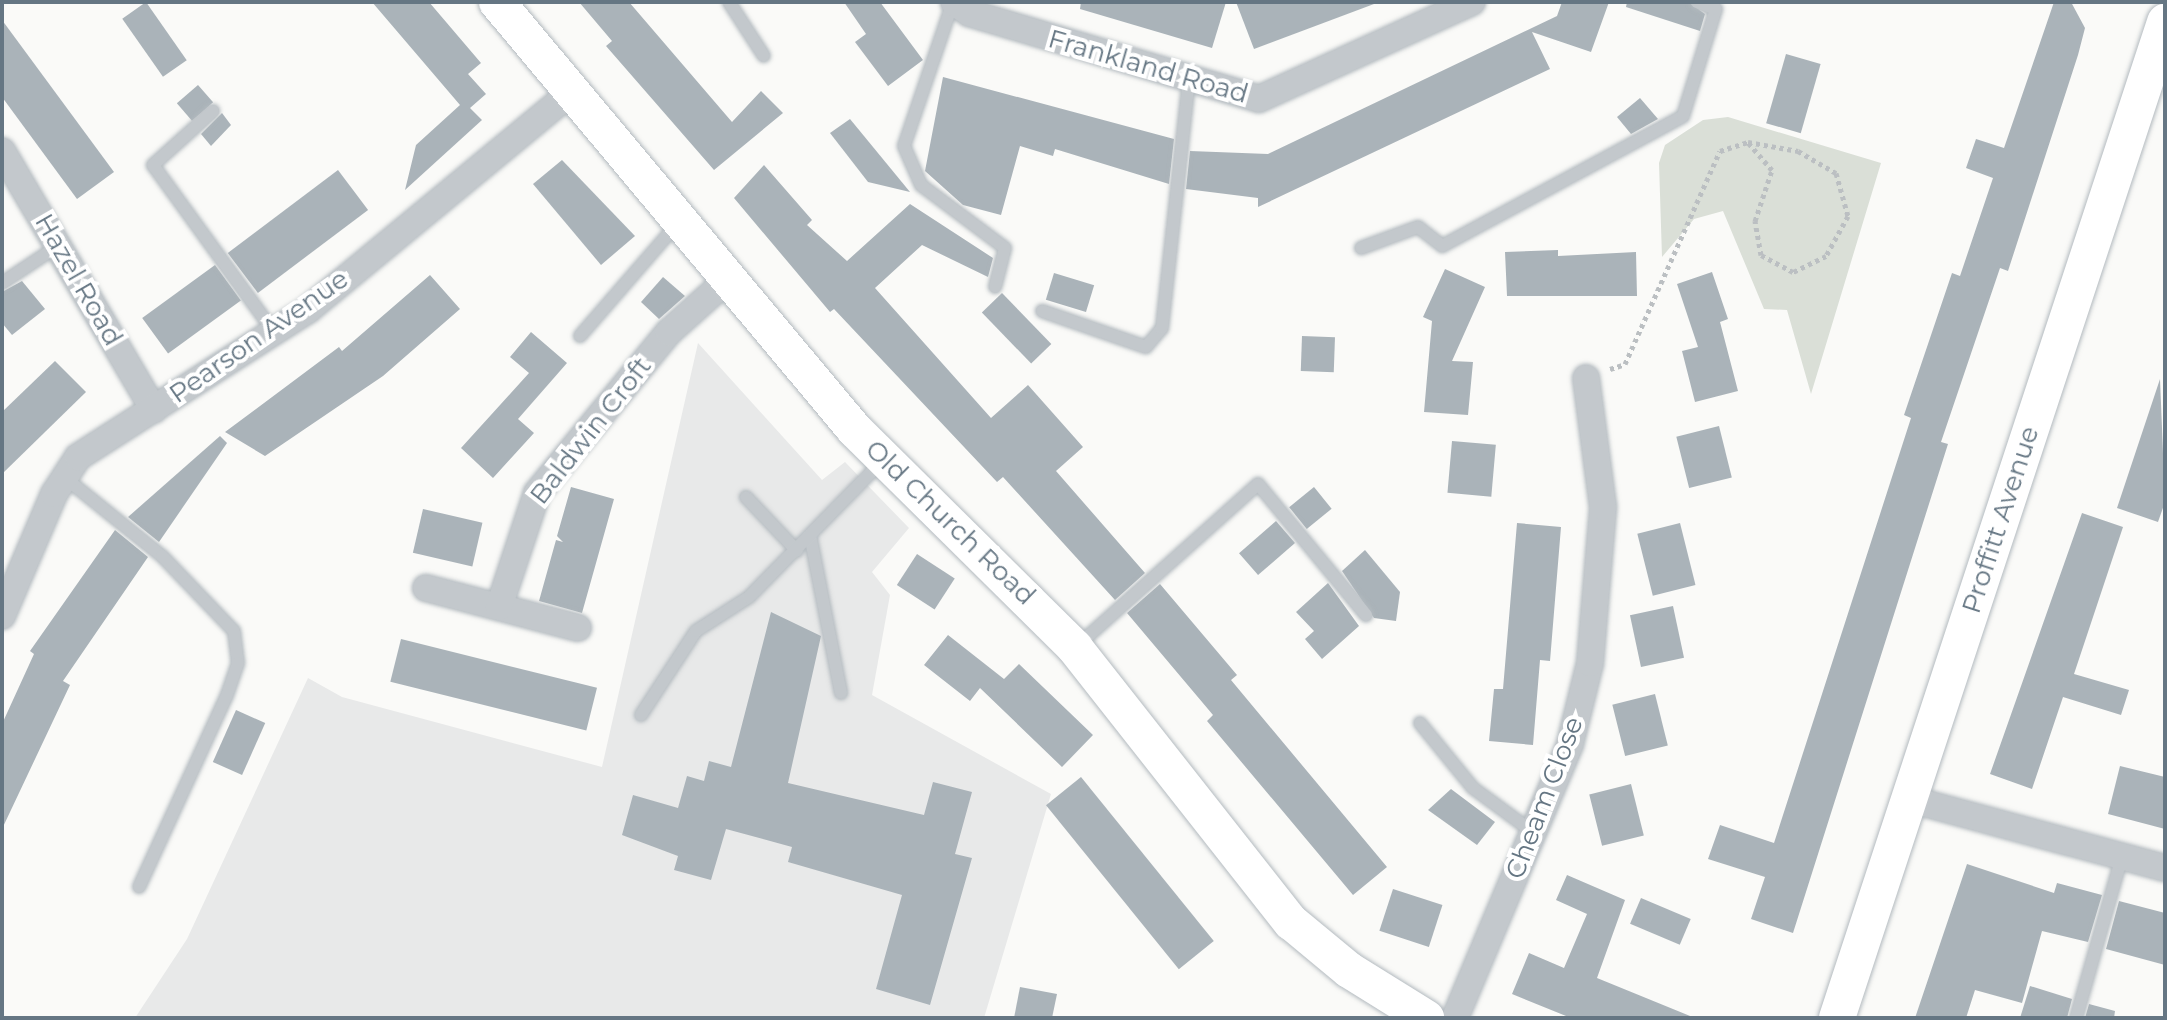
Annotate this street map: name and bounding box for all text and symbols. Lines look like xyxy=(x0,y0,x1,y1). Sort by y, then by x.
street label: Frankland Road xyxy=(1045,24,1251,110)
street label: Hazel Road xyxy=(28,209,128,351)
street label: Pearson Avenue xyxy=(164,264,354,410)
street label: Baldwin Croft xyxy=(524,351,658,511)
street label: Proffitt Avenue xyxy=(1956,423,2046,617)
street label: Old Church Road xyxy=(859,434,1041,612)
street label: Cheam Close xyxy=(1500,713,1590,883)

